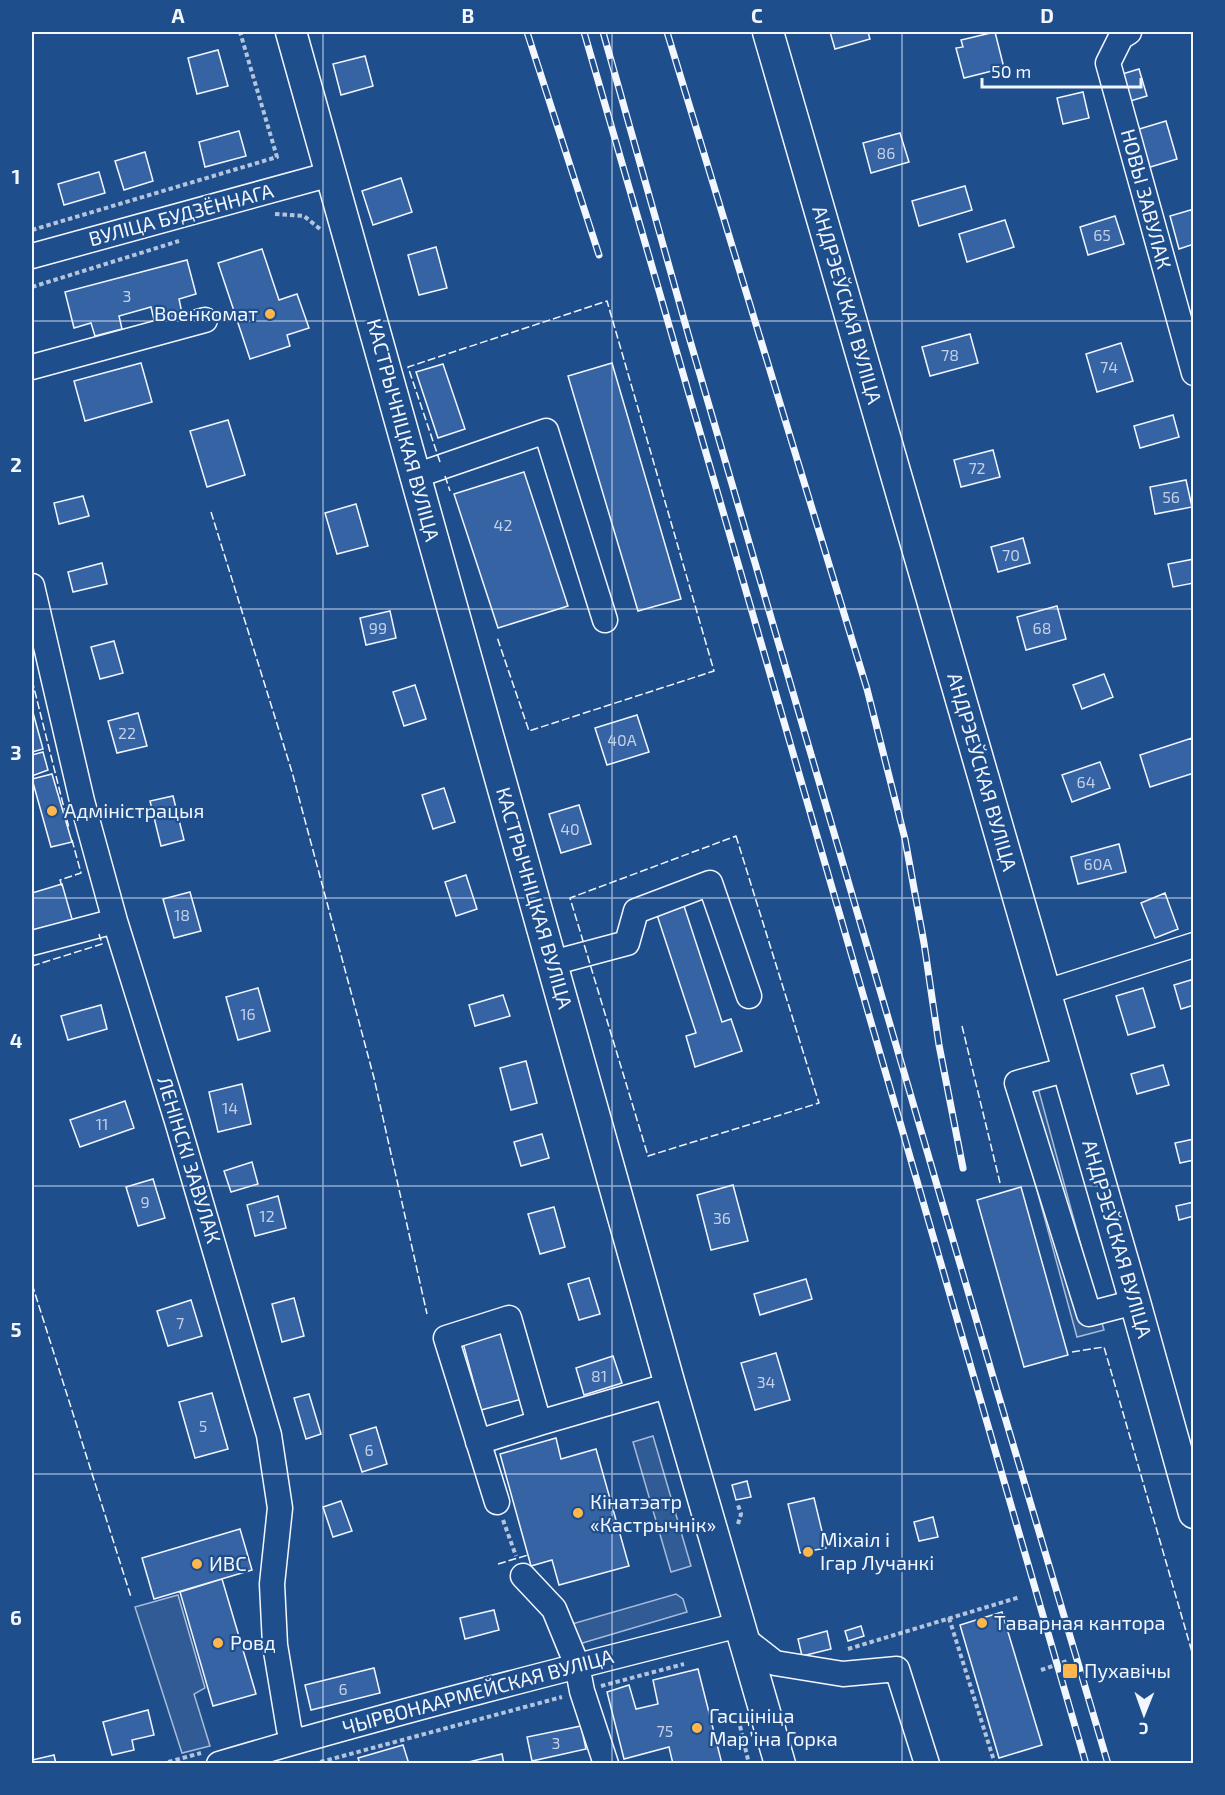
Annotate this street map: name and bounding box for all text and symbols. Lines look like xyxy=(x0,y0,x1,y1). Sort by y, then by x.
text: A xyxy=(171,3,185,27)
text: B xyxy=(462,3,474,27)
text: C xyxy=(751,3,763,27)
text: D xyxy=(1040,3,1054,27)
scale bar xyxy=(982,51,1141,89)
text: 50 m xyxy=(991,60,1031,82)
street label: НОВЫ ЗАВУЛАК xyxy=(1117,126,1177,271)
house number: 86 xyxy=(877,143,895,162)
text: 1 xyxy=(12,164,20,188)
street label: ВУЛІЦА БУДЗЁННАГА xyxy=(86,178,276,250)
street label: АНДРЭЕЎСКАЯ ВУЛІЦА xyxy=(808,203,888,407)
house number: 65 xyxy=(1093,225,1111,244)
house number: 3 xyxy=(123,286,131,305)
place label: Военкомат xyxy=(154,301,258,325)
marker: Военкомат xyxy=(263,307,277,321)
street label: КАСТРЫЧНІЦКАЯ ВУЛІЦА xyxy=(363,316,445,544)
house number: 78 xyxy=(941,345,959,364)
house number: 74 xyxy=(1100,357,1118,376)
text: 2 xyxy=(10,452,22,476)
house number: 72 xyxy=(968,458,986,477)
house number: 56 xyxy=(1162,487,1180,506)
house number: 42 xyxy=(494,515,512,534)
house number: 70 xyxy=(1002,545,1020,564)
house number: 99 xyxy=(369,618,387,637)
house number: 68 xyxy=(1033,618,1051,637)
street label: АНДРЭЕЎСКАЯ ВУЛІЦА xyxy=(943,670,1023,874)
house number: 22 xyxy=(118,723,136,742)
house number: 40А xyxy=(607,730,637,749)
text: 3 xyxy=(10,740,22,764)
house number: 64 xyxy=(1077,772,1096,791)
street label: КАСТРЫЧНІЦКАЯ ВУЛІЦА xyxy=(492,784,578,1012)
place label: Адміністрацыя xyxy=(64,798,204,822)
marker: Адміністрацыя xyxy=(45,804,59,818)
house number: 40 xyxy=(560,819,580,838)
house number: 60А xyxy=(1084,854,1112,873)
house number: 18 xyxy=(174,905,190,924)
house number: 16 xyxy=(240,1004,256,1023)
text: 4 xyxy=(10,1028,23,1052)
street label: ЛЕНІНСКІ ЗАВУЛАК xyxy=(153,1073,227,1246)
house number: 14 xyxy=(222,1098,238,1117)
house number: 11 xyxy=(96,1114,108,1133)
street label: АНДРЭЕЎСКАЯ ВУЛІЦА xyxy=(1078,1137,1158,1341)
house number: 9 xyxy=(140,1192,150,1211)
house number: 12 xyxy=(259,1206,275,1225)
house number: 36 xyxy=(713,1208,731,1227)
house number: 7 xyxy=(176,1313,184,1332)
text: 5 xyxy=(10,1317,22,1341)
house number: 81 xyxy=(591,1366,607,1385)
house number: 34 xyxy=(757,1372,776,1391)
house number: 5 xyxy=(199,1416,207,1435)
house number: 6 xyxy=(364,1440,374,1459)
place label: Кінатэатр «Кастрычнік» xyxy=(590,1489,716,1536)
marker: Кінатэатр «Кастрычнік» xyxy=(571,1506,585,1520)
place label: Міхаіл і Ігар Лучанкі xyxy=(820,1527,934,1575)
marker: Міхаіл і Ігар Лучанкі xyxy=(801,1545,815,1559)
place label: ИВС xyxy=(209,1551,247,1575)
marker: ИВС xyxy=(190,1557,204,1571)
text: 6 xyxy=(10,1605,22,1629)
place label: Таварная кантора xyxy=(994,1610,1166,1634)
marker: Таварная кантора xyxy=(975,1616,989,1630)
place label: Ровд xyxy=(230,1630,276,1654)
marker: Ровд xyxy=(211,1636,225,1650)
street label: ЧЫРВОНААРМЕЙСКАЯ ВУЛІЦА xyxy=(340,1643,616,1739)
place label: Пухавічы xyxy=(1084,1658,1171,1683)
marker: Пухавічы xyxy=(1061,1662,1079,1680)
house number: 6 xyxy=(338,1679,348,1698)
north arrow xyxy=(1114,1684,1174,1744)
place label: Гасцініца Марʼіна Горка xyxy=(709,1703,838,1750)
text: С xyxy=(1139,1720,1149,1739)
house number: 75 xyxy=(657,1721,673,1740)
marker: Гасцініца Марʼіна Горка xyxy=(690,1721,704,1735)
house number: 3 xyxy=(552,1733,560,1752)

